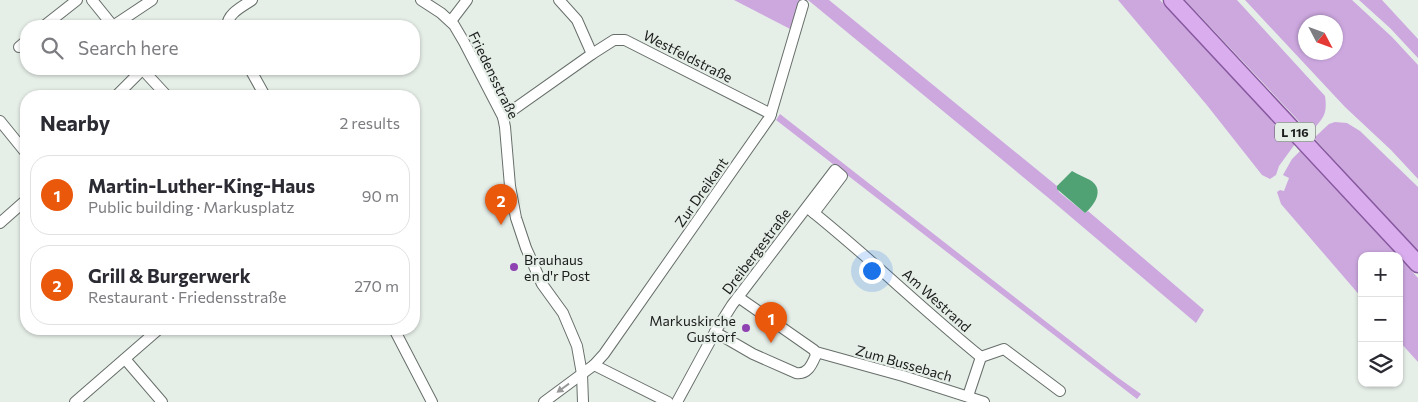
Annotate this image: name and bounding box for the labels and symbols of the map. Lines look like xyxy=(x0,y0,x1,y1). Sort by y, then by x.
north arrow xyxy=(1298,15,1343,60)
street label: Westfeldstraße xyxy=(641,26,735,86)
street label: Friedensstraße xyxy=(466,29,522,121)
road number: L 116 xyxy=(1275,122,1315,142)
street label: Zur Dreikant xyxy=(671,154,731,230)
pin: 2 xyxy=(485,184,517,225)
street label: Dreibergestraße xyxy=(718,205,794,297)
place label: Brauhaus en d'r Post xyxy=(524,251,590,284)
your location xyxy=(859,258,885,284)
marker: Brauhaus en d'r Post xyxy=(508,261,520,273)
street label: Am Westrand xyxy=(899,265,975,335)
pin: 1 xyxy=(755,302,787,343)
place label: Markuskirche Gustorf xyxy=(649,312,736,345)
marker: Markuskirche Gustorf xyxy=(740,322,752,334)
street label: Zum Bussebach xyxy=(854,341,954,385)
one-way arrow xyxy=(556,383,570,393)

